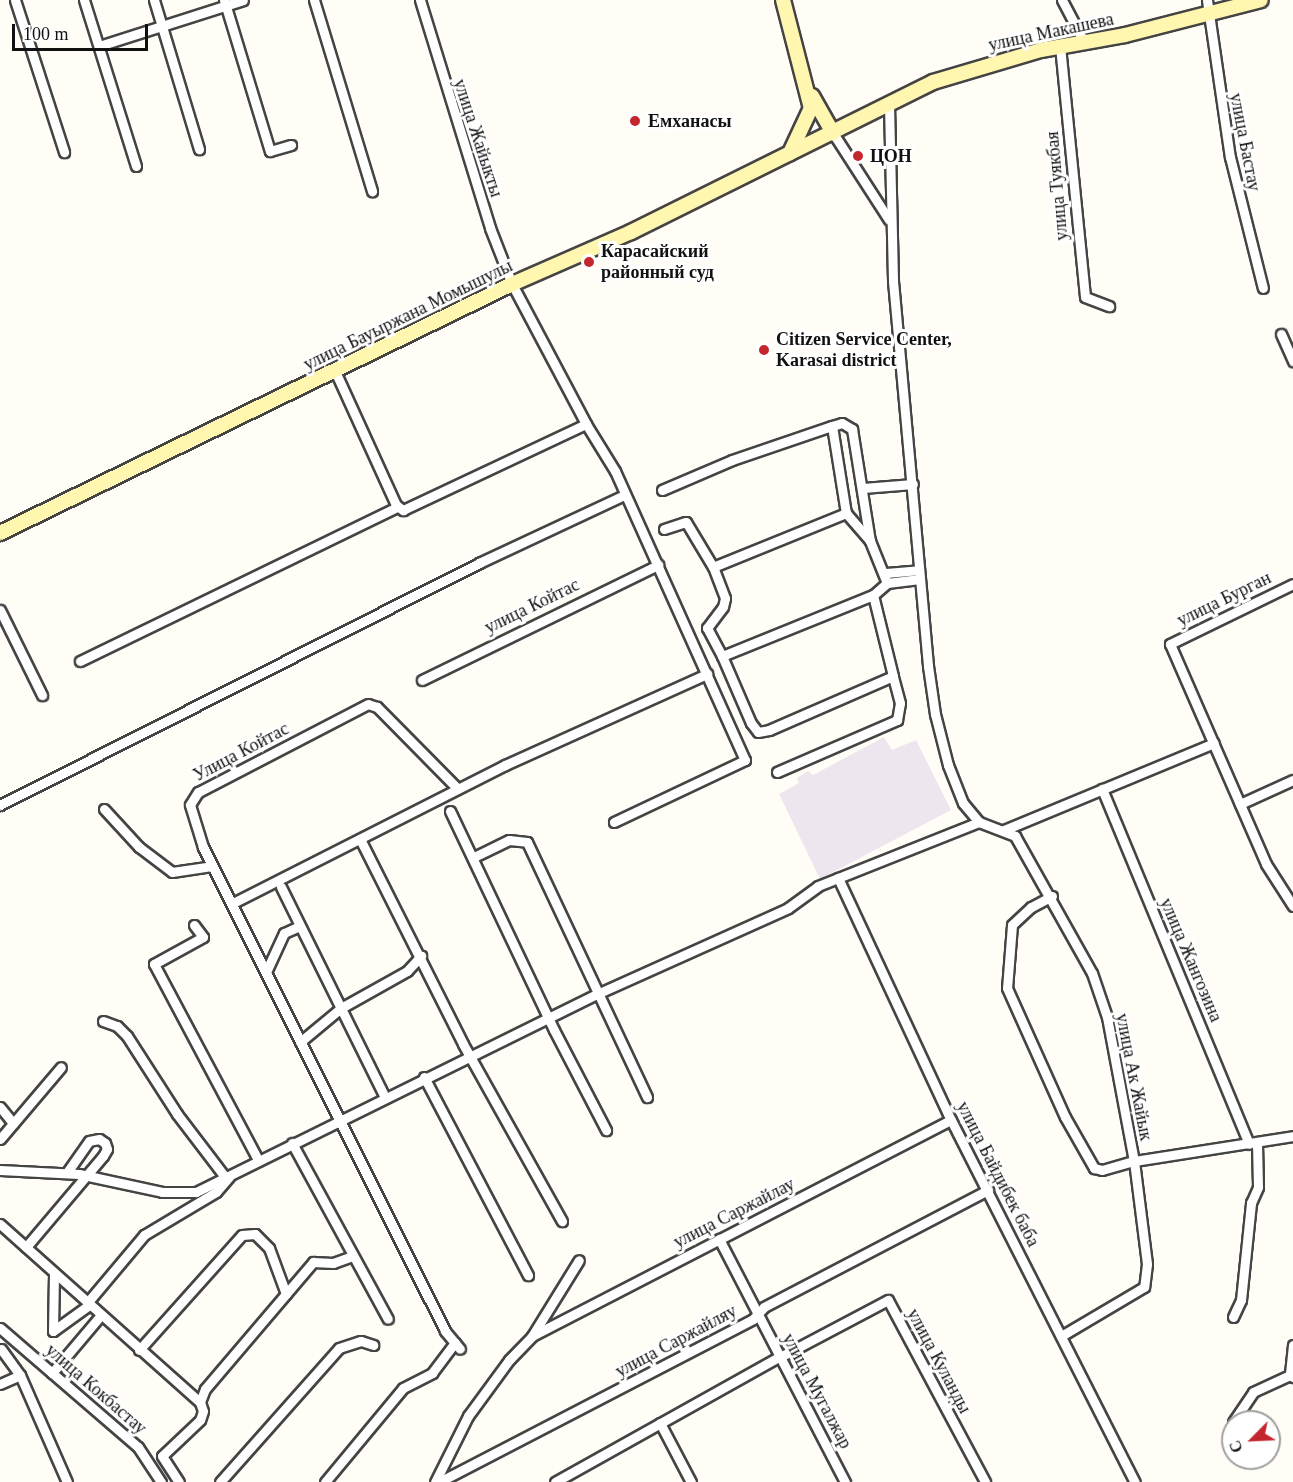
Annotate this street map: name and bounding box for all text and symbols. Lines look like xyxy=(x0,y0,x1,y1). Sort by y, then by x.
street label: улица Макашева xyxy=(986,8,1116,56)
scale bar xyxy=(15,12,152,50)
text: 100 m xyxy=(23,24,69,44)
street label: улица Жайыкты xyxy=(449,76,507,200)
street label: улица Бастау xyxy=(1225,91,1265,193)
place label: Емханасы xyxy=(648,110,731,132)
marker: Емханасы xyxy=(626,112,644,130)
street label: улица Туякбая xyxy=(1041,130,1073,242)
place label: ЦОН xyxy=(870,145,912,167)
marker: ЦОН xyxy=(851,149,865,163)
place label: Карасайский районный суд xyxy=(601,241,714,284)
street label: улица Бауыржана Момышулы xyxy=(300,255,516,375)
marker: Карасайский районный суд xyxy=(582,255,596,269)
place label: Citizen Service Center, Karasai district xyxy=(776,329,952,372)
marker: Citizen Service Center, Karasai district xyxy=(757,343,771,357)
street label: улица Бурган xyxy=(1173,567,1275,631)
street label: улица Койтас xyxy=(481,574,583,638)
street label: Улица Койтас xyxy=(189,718,293,786)
street label: улица Жангозина xyxy=(1155,895,1227,1025)
street label: улица Ак Жайык xyxy=(1111,1011,1157,1143)
street label: улица Байдибек баба xyxy=(952,1098,1044,1250)
street label: улица Саржайлау xyxy=(670,1173,798,1253)
street label: улица Саржайляу xyxy=(612,1300,740,1382)
street label: улица Куланды xyxy=(902,1305,976,1417)
street label: улица Мугалжар xyxy=(778,1330,856,1452)
street label: улица Кокбастау xyxy=(41,1339,151,1439)
north arrow xyxy=(1221,1410,1281,1470)
text: С xyxy=(1226,1438,1246,1455)

